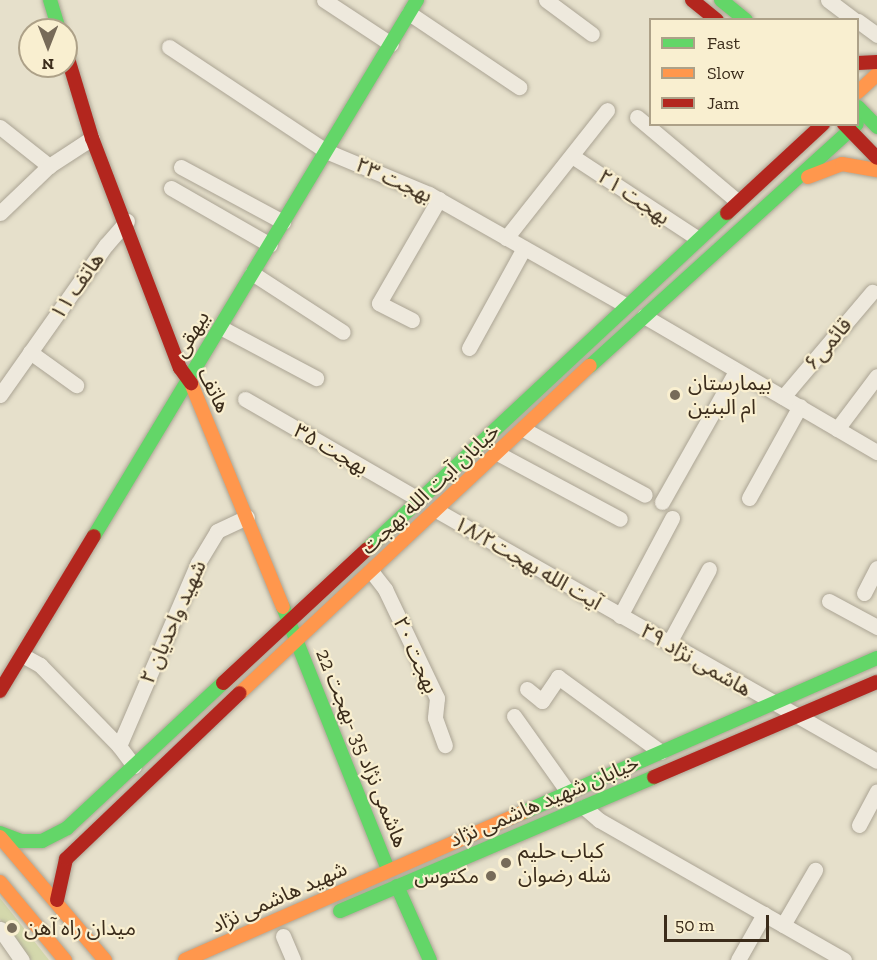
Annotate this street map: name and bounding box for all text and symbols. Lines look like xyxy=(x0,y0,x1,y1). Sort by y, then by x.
north arrow xyxy=(18,18,78,78)
legend xyxy=(649,18,859,126)
text: Fast xyxy=(707,32,740,54)
text: N xyxy=(42,55,54,74)
text: Slow xyxy=(707,62,744,84)
text: Jam xyxy=(707,92,739,114)
street label: بهجت ۲۳ xyxy=(352,152,436,208)
street label: بهجت ۲۱ xyxy=(593,164,675,230)
street label: هاتف ۱۱ xyxy=(45,248,109,324)
street label: بیهقی xyxy=(167,306,215,362)
street label: قائمی۶ xyxy=(799,313,857,375)
street label: هاتف xyxy=(192,363,236,417)
place label: بیمارستان ام البنین xyxy=(688,370,772,420)
marker: بیمارستان ام البنین xyxy=(666,386,684,404)
street label: بهجت ۳۵ xyxy=(289,418,373,480)
street label: خیابان آیت الله بهجت xyxy=(355,418,505,560)
street label: آیت الله بهجت۱۸/۲ xyxy=(450,510,606,616)
street label: شهید واحدیان ۲ xyxy=(135,556,211,688)
street label: بهجت ۲۰ xyxy=(388,613,444,697)
street label: هاشمی نژاد ۲۹ xyxy=(636,618,756,702)
street label: هاشمی نژاد 35 -بهجت 22 xyxy=(311,645,413,851)
street label: خیابان شهید هاشمی نژاد xyxy=(445,750,643,852)
place label: کباب حلیم شله رضوان xyxy=(518,838,611,888)
street label: شهید هاشمی نژاد xyxy=(207,856,351,938)
marker: کباب حلیم شله رضوان xyxy=(499,856,513,870)
place label: مکتوس xyxy=(414,863,479,889)
marker: مکتوس xyxy=(484,869,498,883)
scale bar xyxy=(667,903,772,941)
text: 50 m xyxy=(675,914,714,936)
place label: میدان راه آهن xyxy=(24,915,136,941)
marker: میدان راه آهن xyxy=(5,921,19,935)

